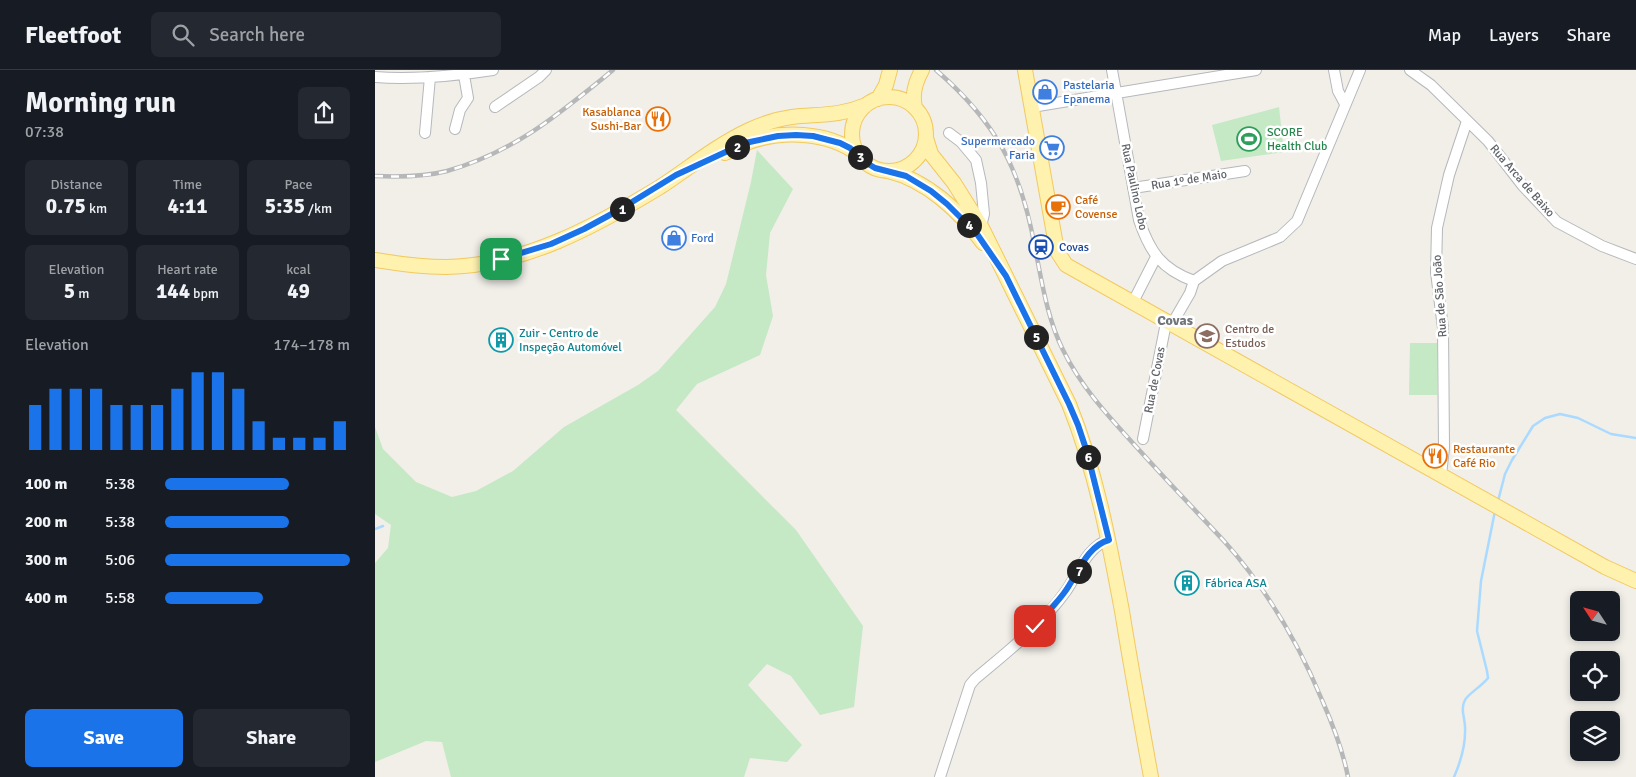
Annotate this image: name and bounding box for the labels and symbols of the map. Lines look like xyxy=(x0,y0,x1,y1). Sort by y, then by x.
place label: Pastelaria Epanema xyxy=(1063,78,1115,107)
shop icon: Pastelaria Epanema xyxy=(1032,79,1058,105)
place label: Kasablanca Sushi-Bar xyxy=(582,105,642,134)
restaurant icon: Kasablanca Sushi-Bar xyxy=(645,106,671,132)
place label: SCORE Health Club xyxy=(1267,125,1327,154)
sports icon: SCORE Health Club xyxy=(1236,126,1262,152)
pin: 2 xyxy=(725,134,749,160)
place label: Supermercado Faria xyxy=(961,134,1035,163)
supermarket icon: Supermercado Faria xyxy=(1039,135,1065,161)
street label: Rua Paulino Lobo xyxy=(1117,142,1151,232)
street label: Rua Arca de Baixo xyxy=(1486,142,1558,220)
pin: 3 xyxy=(847,144,873,170)
street label: Rua 1º de Maio xyxy=(1150,167,1228,193)
place label: Café Covense xyxy=(1075,193,1117,222)
cafe icon: Café Covense xyxy=(1045,194,1071,220)
pin: 1 xyxy=(609,196,635,222)
pin: 4 xyxy=(957,212,981,238)
shop icon: Ford xyxy=(661,225,687,251)
place label: Ford xyxy=(691,231,714,246)
station icon: Covas xyxy=(1028,234,1054,260)
pin xyxy=(480,238,522,280)
place label: Covas xyxy=(1059,240,1089,255)
street label: Rua de São João xyxy=(1430,254,1450,338)
district label: Covas xyxy=(1157,312,1193,329)
place label: Centro de Estudos xyxy=(1225,322,1274,351)
school or university icon: Centro de Estudos xyxy=(1194,323,1220,349)
pin: 5 xyxy=(1023,324,1049,350)
place label: Zuir - Centro de Inspeção Automóvel xyxy=(519,326,622,355)
building icon: Zuir - Centro de Inspeção Automóvel xyxy=(488,327,514,353)
street label: Rua de Covas xyxy=(1141,346,1169,414)
place label: Restaurante Café Rio xyxy=(1453,442,1515,471)
restaurant icon: Restaurante Café Rio xyxy=(1422,443,1448,469)
pin: 6 xyxy=(1075,444,1101,470)
pin: 7 xyxy=(1067,558,1091,584)
building icon: Fábrica ASA xyxy=(1174,570,1200,596)
place label: Fábrica ASA xyxy=(1205,576,1268,591)
north arrow xyxy=(1570,591,1620,641)
pin xyxy=(1014,605,1056,647)

